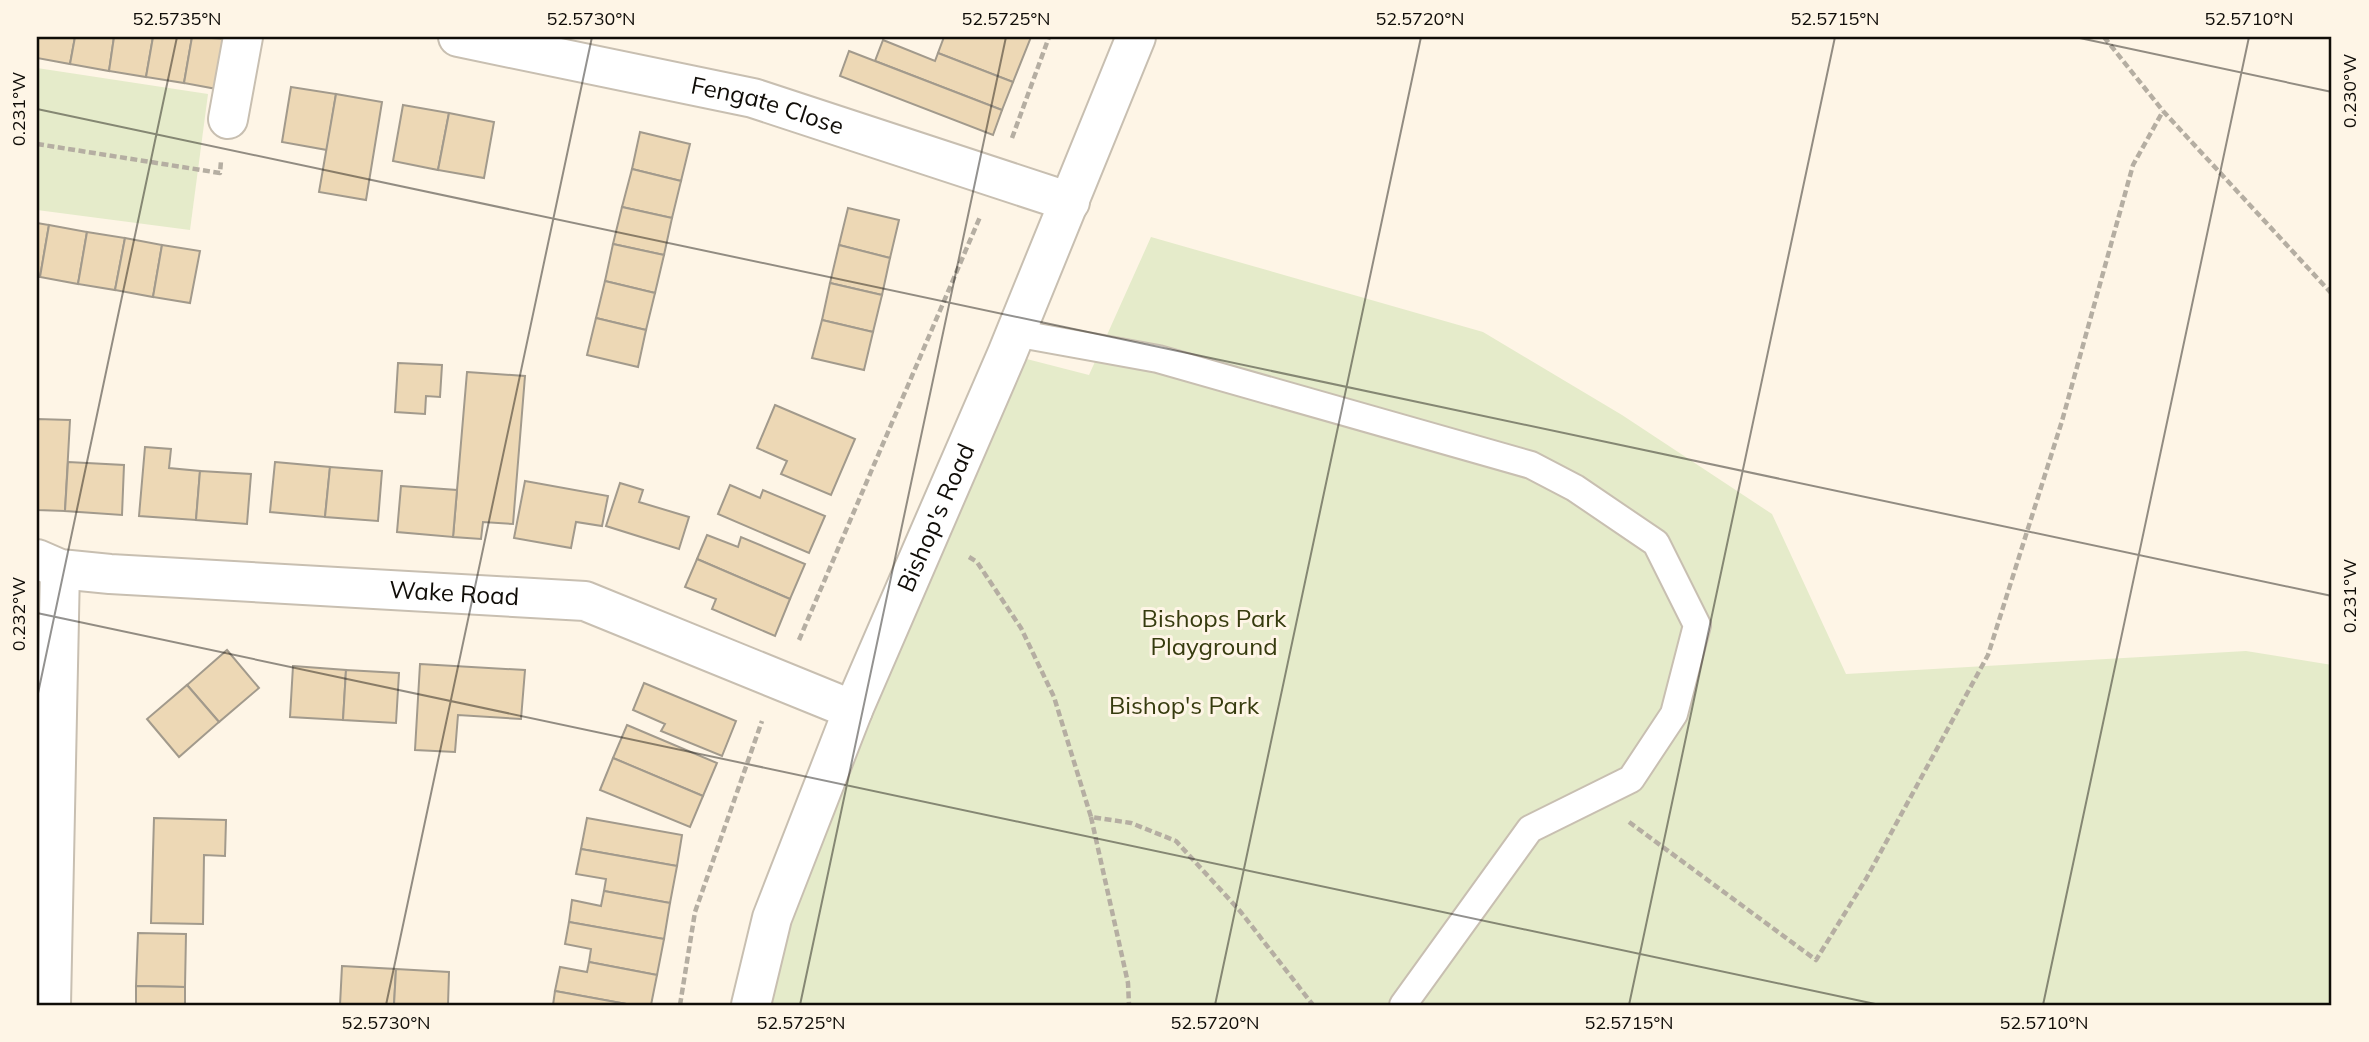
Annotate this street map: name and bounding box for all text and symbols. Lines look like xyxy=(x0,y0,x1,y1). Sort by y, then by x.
text: 52.5735°N xyxy=(132,7,222,30)
text: 52.5730°N xyxy=(546,7,636,30)
text: 52.5725°N xyxy=(961,7,1051,30)
text: 52.5720°N xyxy=(1375,7,1465,30)
text: 52.5715°N xyxy=(1790,7,1880,30)
text: 52.5710°N xyxy=(2204,7,2294,30)
text: 0.230°W xyxy=(2338,54,2361,128)
street label: Fengate Close xyxy=(688,70,848,141)
text: 0.231°W xyxy=(7,72,30,146)
street label: Bishop's Road xyxy=(890,439,980,596)
text: 0.231°W xyxy=(2338,559,2361,633)
street label: Wake Road xyxy=(388,574,520,611)
text: 0.232°W xyxy=(7,577,30,651)
park label: Bishops Park Playground xyxy=(1142,603,1287,661)
park label: Bishop's Park xyxy=(1109,690,1260,720)
text: 52.5730°N xyxy=(341,1011,431,1034)
text: 52.5725°N xyxy=(756,1011,846,1034)
text: 52.5720°N xyxy=(1170,1011,1260,1034)
text: 52.5715°N xyxy=(1584,1011,1674,1034)
text: 52.5710°N xyxy=(1999,1011,2089,1034)

